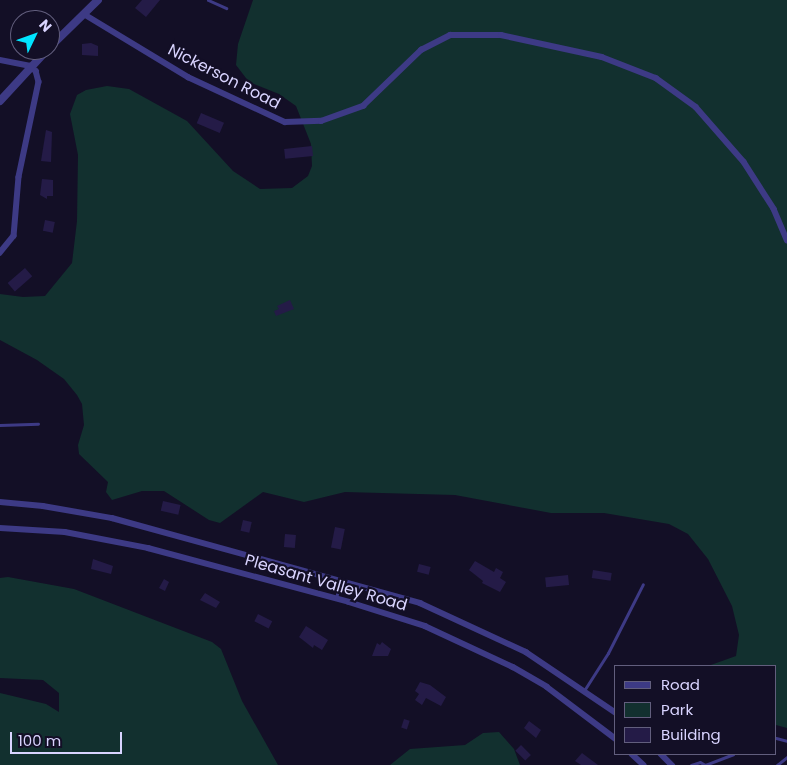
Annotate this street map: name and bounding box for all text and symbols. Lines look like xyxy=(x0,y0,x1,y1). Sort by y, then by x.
north arrow xyxy=(10,10,60,60)
text: N xyxy=(34,15,56,36)
street label: Nickerson Road xyxy=(165,40,283,114)
street label: Pleasant Valley Road xyxy=(243,551,409,615)
legend xyxy=(614,665,777,755)
text: Road xyxy=(661,674,700,695)
text: Park xyxy=(661,699,693,720)
scale bar xyxy=(12,722,125,754)
text: Building xyxy=(661,724,721,745)
text: 100 m xyxy=(18,730,61,751)

